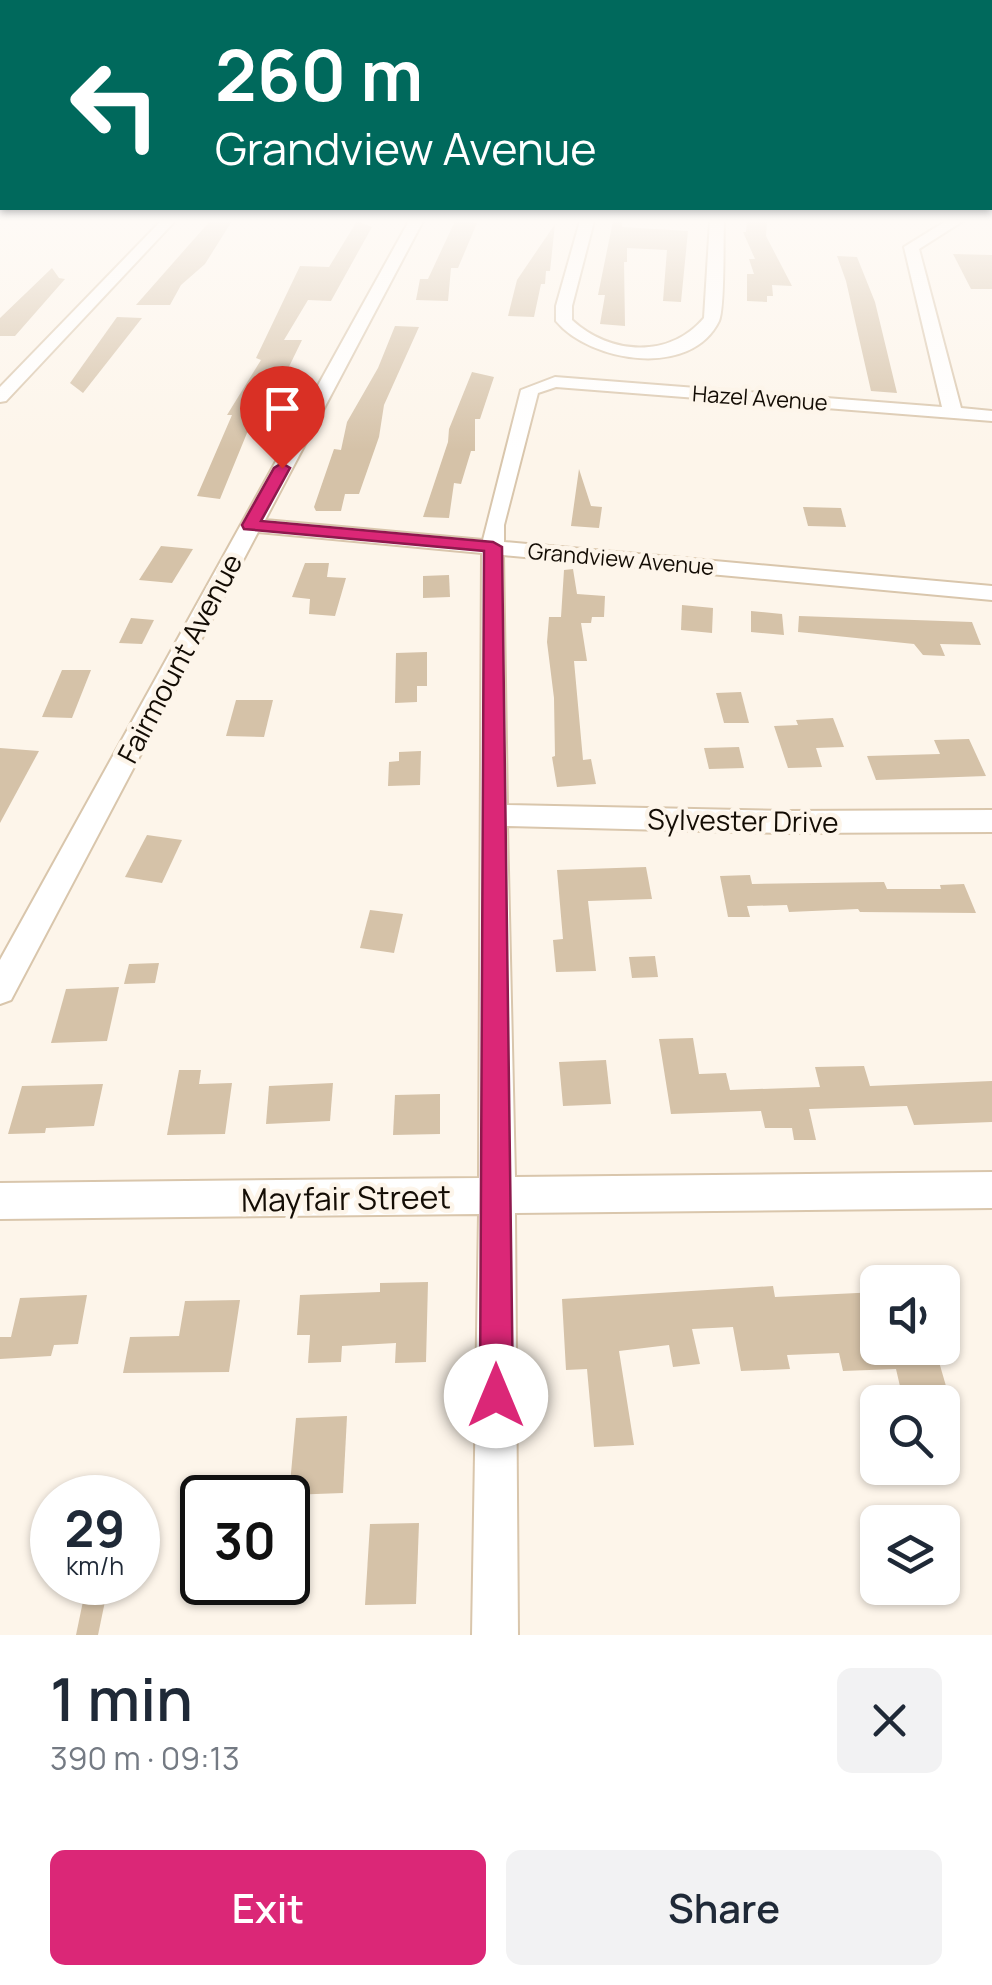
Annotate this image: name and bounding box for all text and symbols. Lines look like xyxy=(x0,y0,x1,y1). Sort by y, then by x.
text: 260 m xyxy=(215,26,423,122)
icon: left xyxy=(50,40,180,170)
text: Grandview Avenue xyxy=(215,117,597,179)
pin xyxy=(240,366,325,469)
street label: Hazel Avenue xyxy=(691,378,829,418)
icon: arrive xyxy=(255,381,310,436)
street label: Grandview Avenue xyxy=(527,536,715,582)
street label: Fairmount Avenue xyxy=(108,547,250,769)
street label: Sylvester Drive xyxy=(647,799,839,841)
street label: Mayfair Street xyxy=(241,1174,451,1222)
map controls xyxy=(860,1265,960,1605)
button: sound xyxy=(860,1265,960,1365)
position arrow xyxy=(444,1344,548,1448)
button: search xyxy=(860,1385,960,1485)
speed limit sign: 30 xyxy=(180,1475,310,1605)
text: 29 xyxy=(65,1494,125,1562)
button: layers xyxy=(860,1505,960,1605)
text: km/h xyxy=(66,1548,124,1583)
text: 1 min xyxy=(50,1657,193,1739)
button: close xyxy=(837,1668,942,1773)
text: 390 m · 09:13 xyxy=(50,1736,240,1780)
button: Exit xyxy=(50,1850,486,1965)
button: Share xyxy=(506,1850,942,1965)

